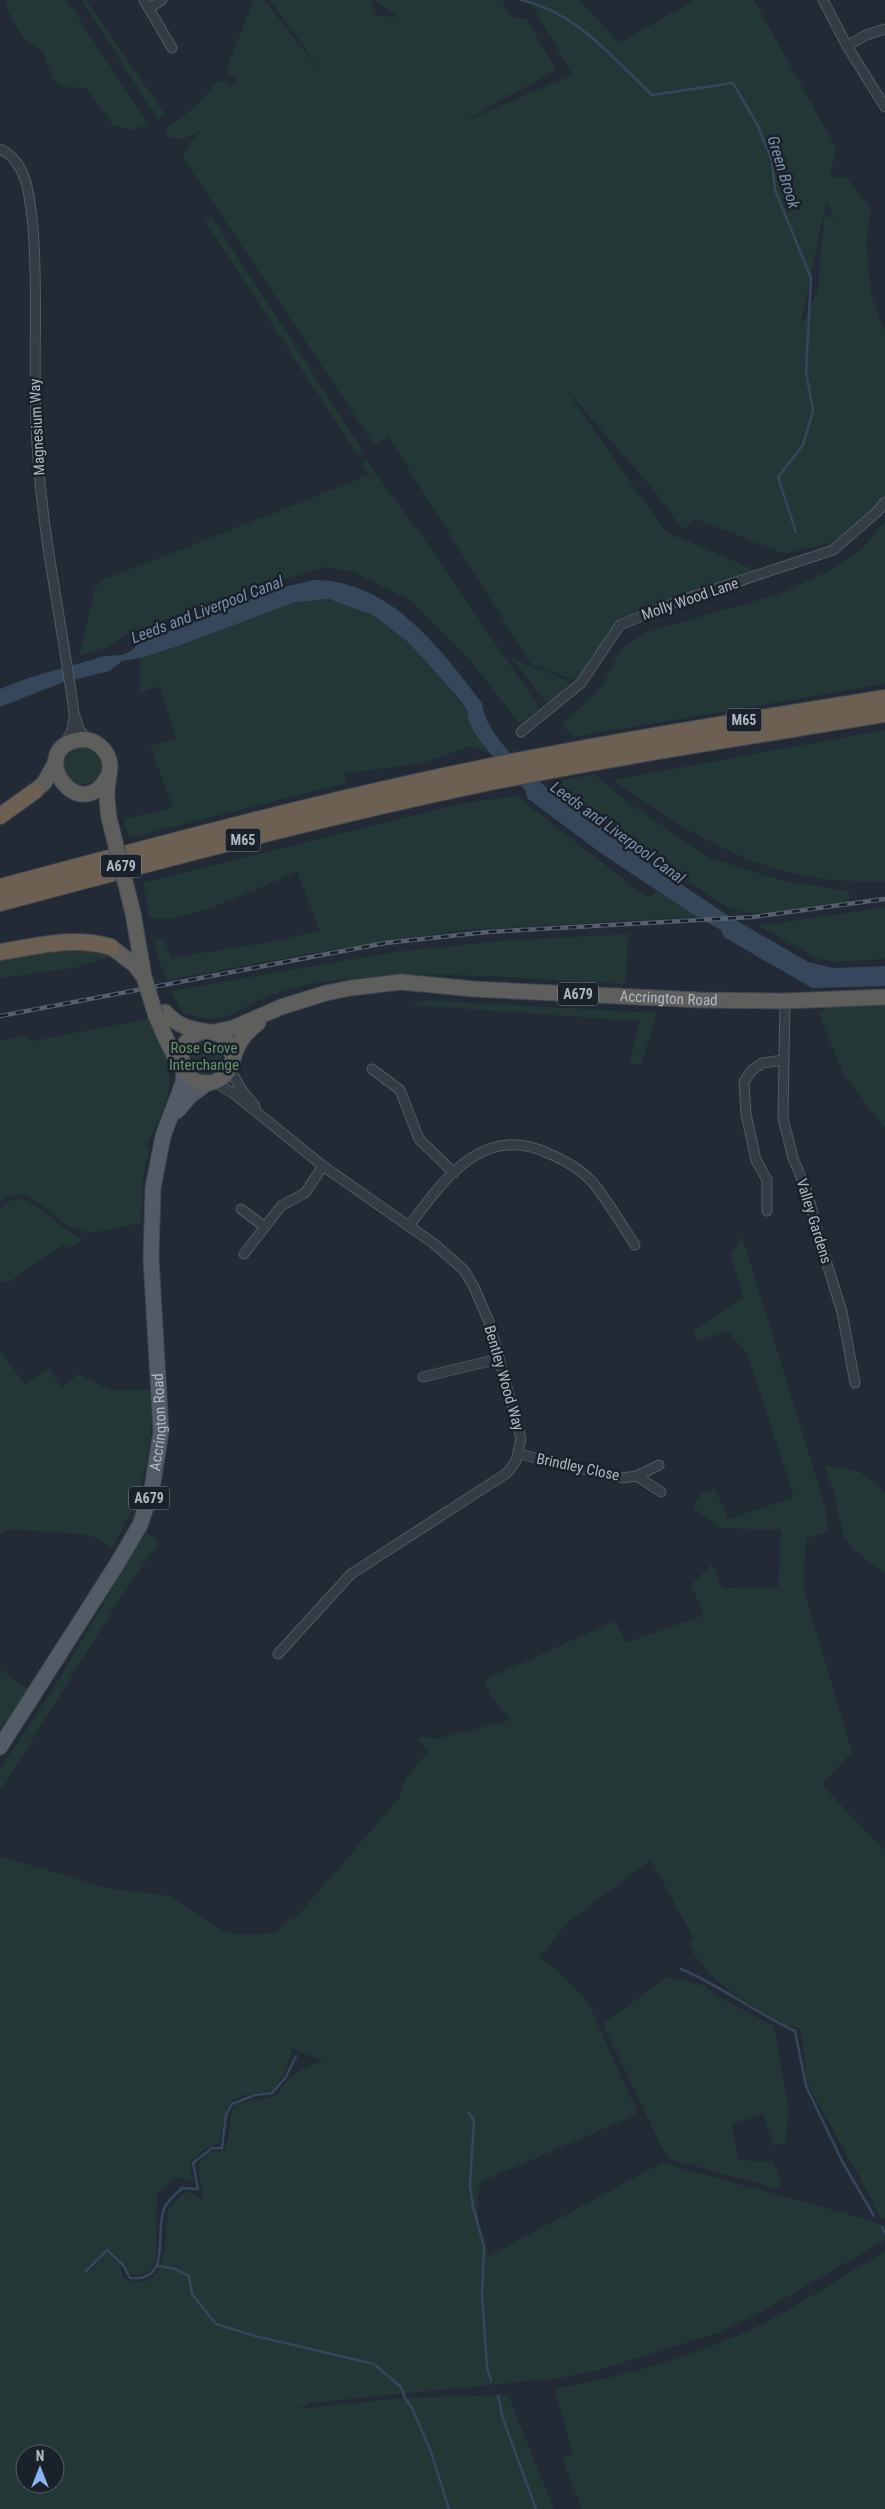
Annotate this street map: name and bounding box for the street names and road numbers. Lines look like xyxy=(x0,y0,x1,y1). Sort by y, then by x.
street label: Magnesium Way xyxy=(25,378,49,476)
street label: Molly Wood Lane xyxy=(639,574,741,624)
road number: M65 xyxy=(726,708,762,732)
road number: M65 xyxy=(226,828,260,852)
road number: A679 xyxy=(101,854,141,878)
road number: A679 xyxy=(558,982,598,1006)
street label: Accrington Road xyxy=(619,987,718,1009)
street label: Valley Gardens xyxy=(793,1176,835,1266)
street label: Bentley Wood Way xyxy=(480,1323,528,1433)
street label: Accrington Road xyxy=(146,1373,170,1472)
street label: Brindley Close xyxy=(535,1449,621,1485)
road number: A679 xyxy=(129,1486,169,1510)

